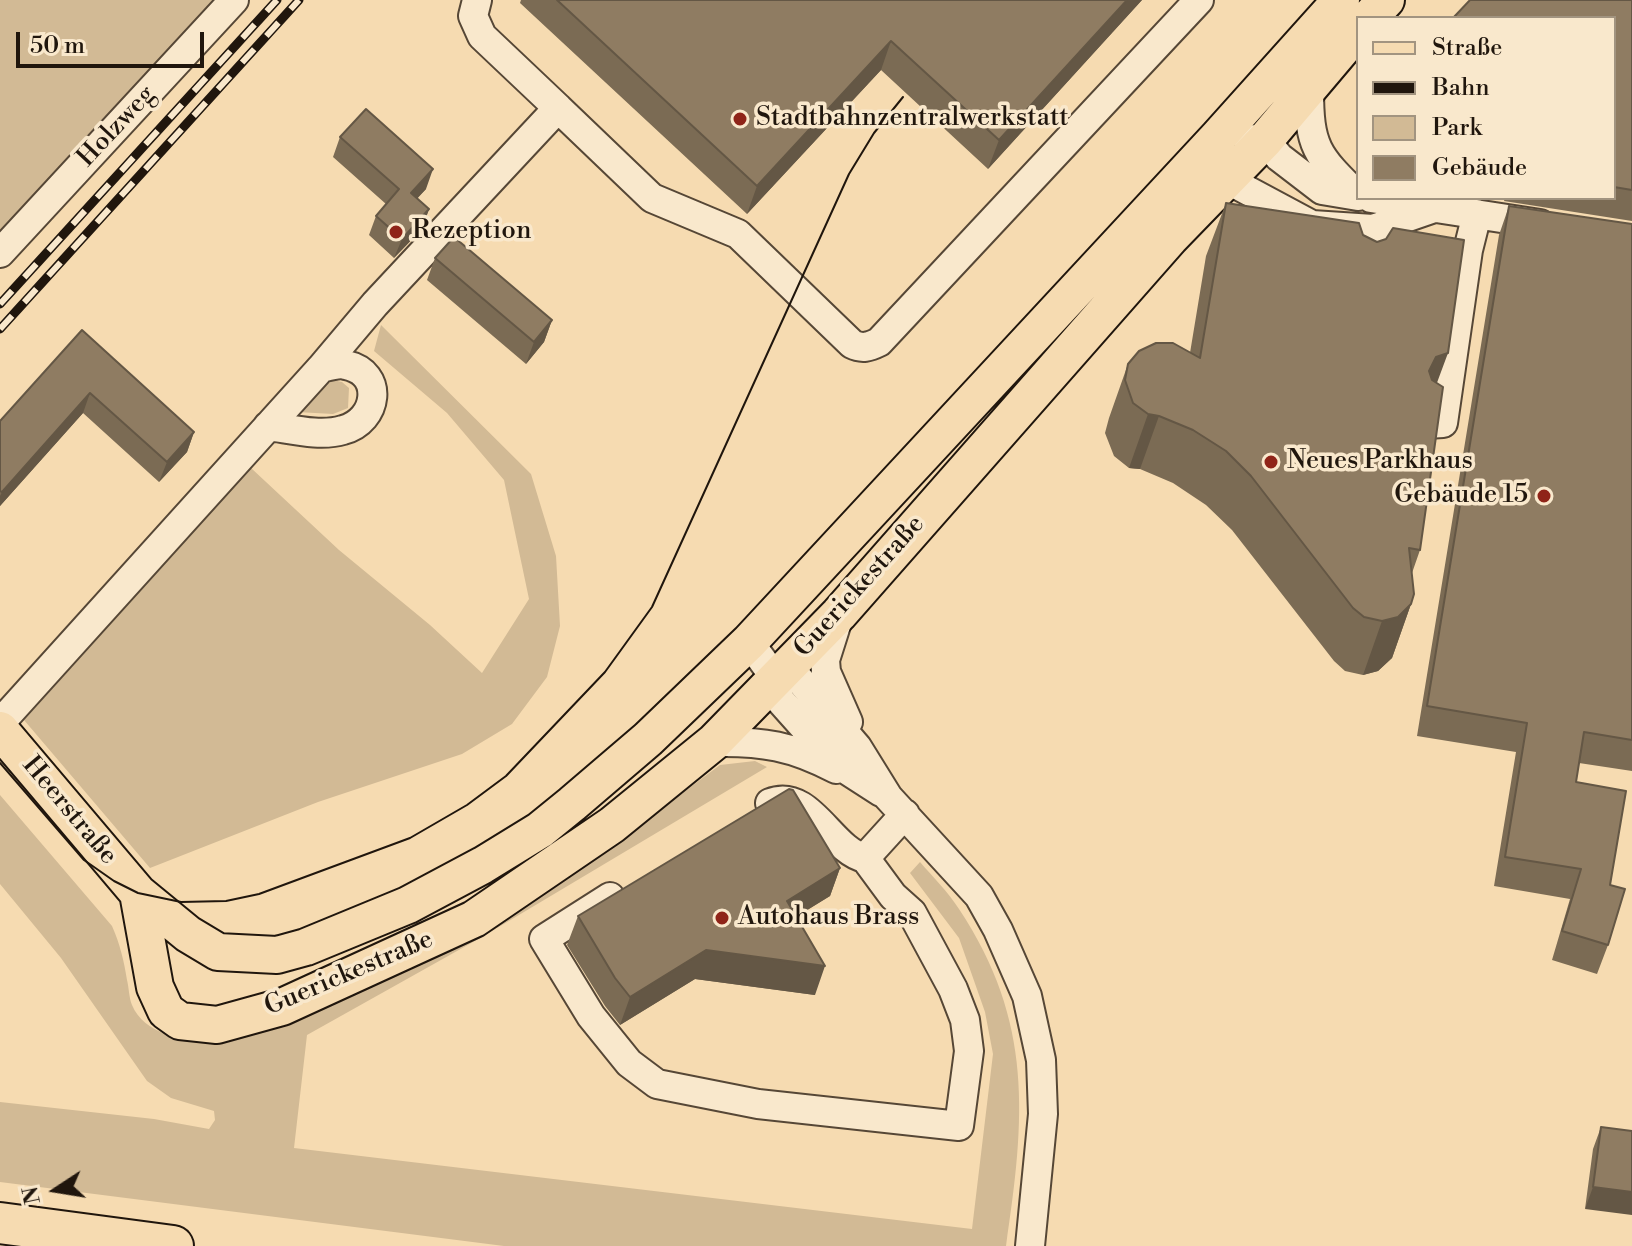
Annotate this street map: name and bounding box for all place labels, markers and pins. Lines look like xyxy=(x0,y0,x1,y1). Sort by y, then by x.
place label: Stadtbahnzentralwerkstatt xyxy=(756,103,1068,135)
marker: Stadtbahnzentralwerkstatt xyxy=(731,110,749,128)
place label: Rezeption xyxy=(412,216,531,248)
marker: Rezeption xyxy=(387,223,405,241)
place label: Neues Parkhaus xyxy=(1287,446,1473,478)
marker: Neues Parkhaus xyxy=(1262,453,1280,471)
place label: Gebäude 15 xyxy=(1394,480,1528,512)
marker: Gebäude 15 xyxy=(1535,487,1553,505)
place label: Autohaus Brass xyxy=(738,902,920,934)
marker: Autohaus Brass xyxy=(713,909,731,927)

